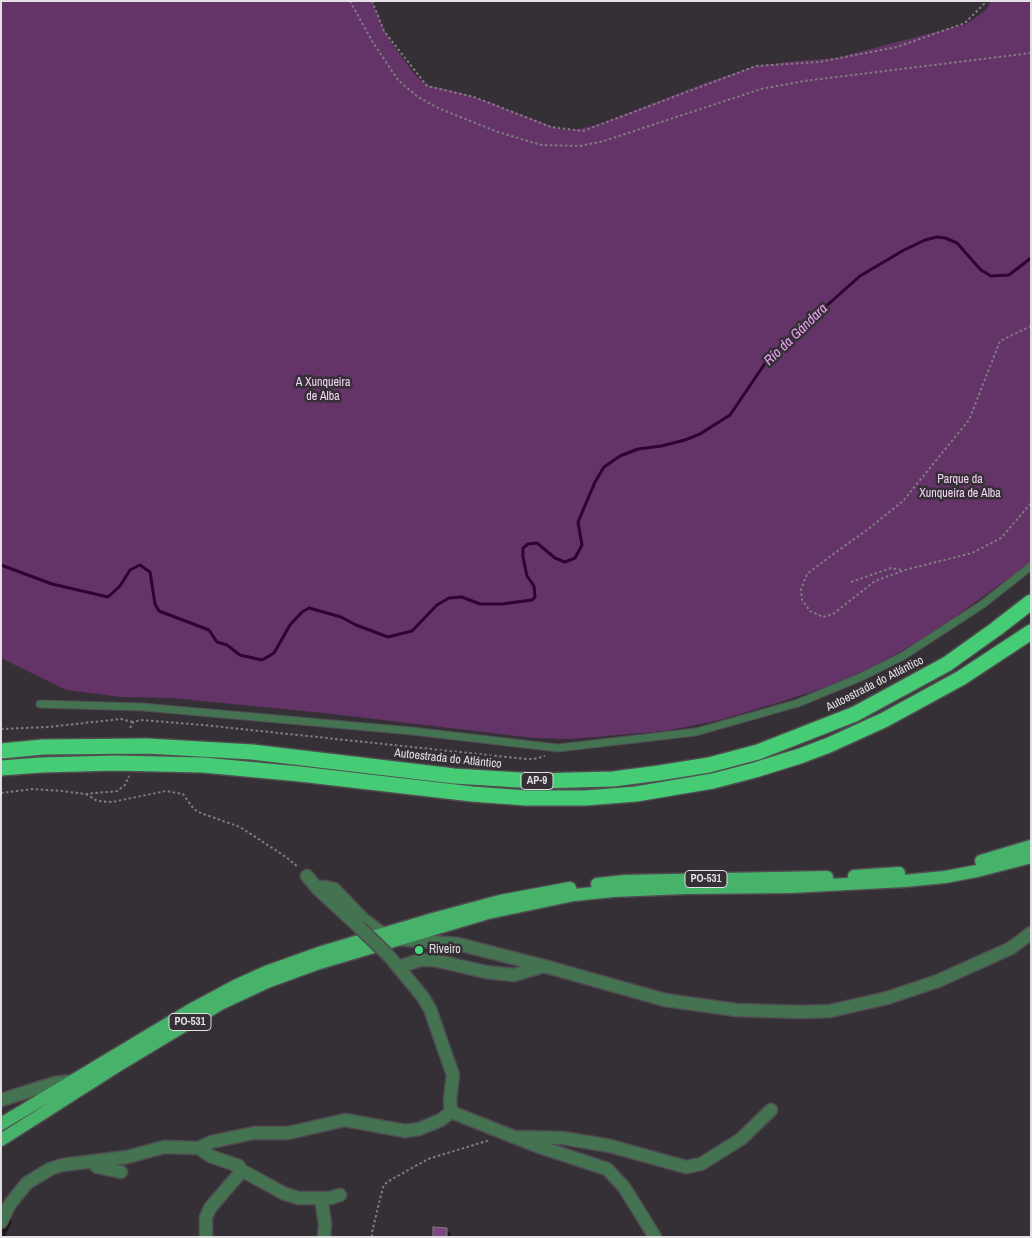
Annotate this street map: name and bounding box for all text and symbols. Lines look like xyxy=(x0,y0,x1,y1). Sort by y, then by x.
water label: Río da Gándara xyxy=(761,301,831,369)
park label: A Xunqueira de Alba xyxy=(296,376,350,404)
park label: Parque da Xunqueira de Alba xyxy=(919,473,1001,501)
street label: Autoestrada do Atlántico xyxy=(824,653,926,715)
street label: Autoestrada do Atlántico xyxy=(394,746,502,772)
road number: AP-9 xyxy=(521,772,553,789)
road number: PO-531 xyxy=(685,871,727,888)
place label: Riveiro xyxy=(429,943,461,957)
marker: Riveiro xyxy=(413,944,425,956)
road number: PO-531 xyxy=(169,1014,211,1030)

